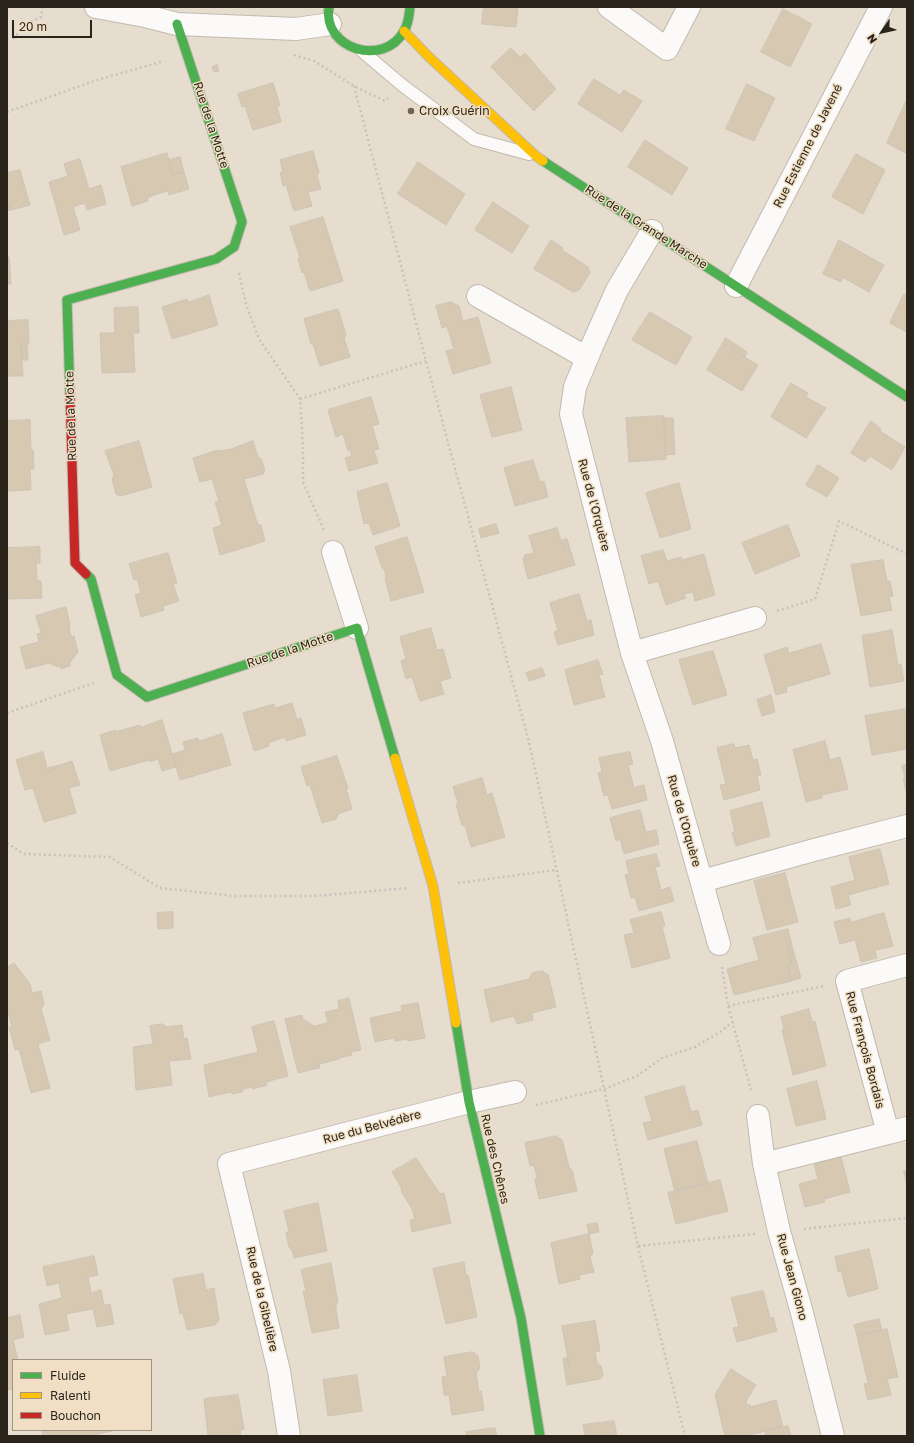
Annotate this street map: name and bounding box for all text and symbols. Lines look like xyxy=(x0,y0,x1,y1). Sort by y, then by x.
scale bar xyxy=(14,12,94,38)
north arrow xyxy=(862,12,902,52)
text: 20 m xyxy=(19,19,47,34)
text: N xyxy=(864,32,879,46)
street label: Rue de la Motte xyxy=(190,80,232,170)
street label: Rue Estienne de Javené xyxy=(771,82,845,210)
place label: Croix Guérin xyxy=(419,104,490,118)
marker: Croix Guérin xyxy=(406,106,416,116)
street label: Rue de la Grande Marche xyxy=(582,182,710,272)
street label: Rue de la Motte xyxy=(62,371,80,461)
street label: Rue de l'Orquère xyxy=(575,457,613,553)
street label: Rue de la Motte xyxy=(245,629,335,671)
street label: Rue de l'Orquère xyxy=(664,773,704,869)
street label: Rue François Bordais xyxy=(842,990,888,1110)
street label: Rue du Belvédère xyxy=(322,1107,422,1147)
street label: Rue des Chênes xyxy=(478,1113,512,1205)
street label: Rue Jean Giono xyxy=(773,1232,811,1322)
street label: Rue de la Gibelière xyxy=(243,1245,281,1353)
legend xyxy=(12,1359,152,1431)
text: Fluide xyxy=(50,1368,86,1383)
text: Ralenti xyxy=(50,1388,91,1403)
text: Bouchon xyxy=(50,1408,101,1423)

